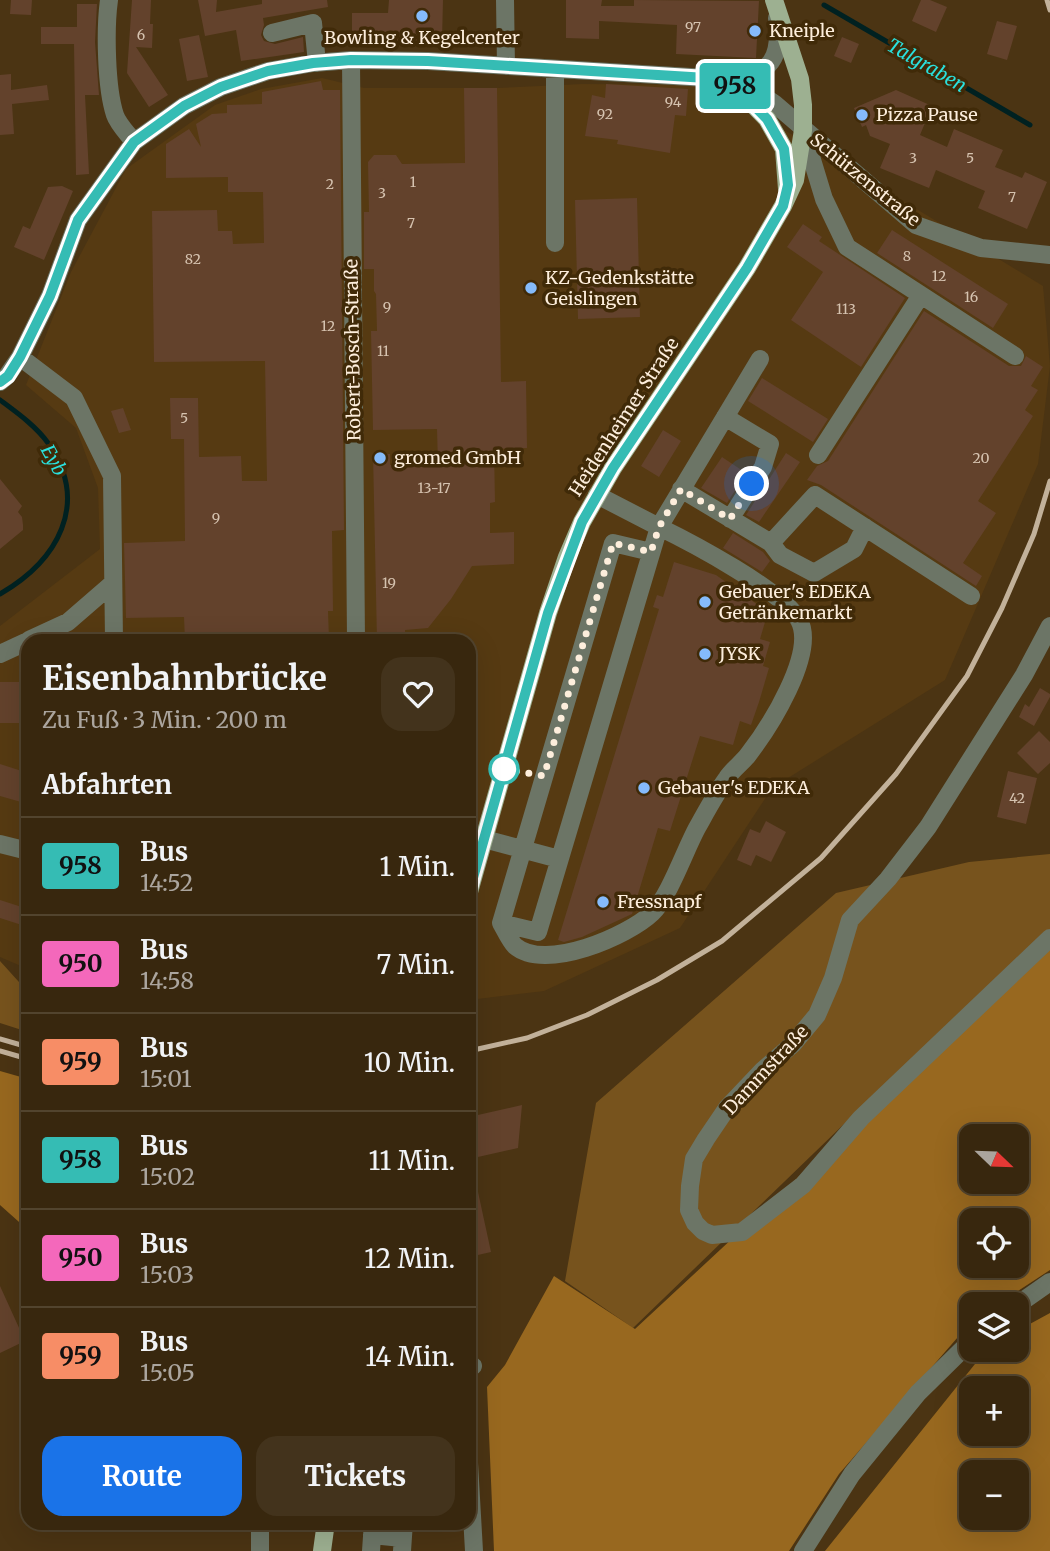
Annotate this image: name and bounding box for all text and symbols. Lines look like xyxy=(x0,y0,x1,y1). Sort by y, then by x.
marker: Bowling & Kegelcenter xyxy=(414,8,430,24)
house number: 97 xyxy=(685,18,701,36)
place label: Kneiple xyxy=(769,19,835,42)
marker: Kneiple xyxy=(747,23,763,39)
house number: 6 xyxy=(137,26,145,44)
place label: Bowling & Kegelcenter xyxy=(324,26,520,49)
water label: Talgraben xyxy=(883,33,971,97)
line badge: 958 xyxy=(695,63,775,109)
text: 958 xyxy=(714,70,756,101)
house number: 94 xyxy=(665,93,682,111)
place label: Pizza Pause xyxy=(876,103,978,126)
house number: 92 xyxy=(597,105,613,123)
marker: Pizza Pause xyxy=(854,107,870,123)
street label: Schützenstraße xyxy=(805,128,925,231)
house number: 3 xyxy=(909,149,917,167)
house number: 5 xyxy=(966,149,974,167)
house number: 1 xyxy=(410,173,416,191)
house number: 2 xyxy=(326,175,334,193)
house number: 3 xyxy=(378,184,386,202)
house number: 7 xyxy=(1008,188,1016,206)
house number: 7 xyxy=(407,214,415,232)
house number: 8 xyxy=(903,247,911,265)
house number: 82 xyxy=(185,250,201,268)
street label: Robert-Bosch-Straße xyxy=(339,259,366,441)
place label: KZ-Gedenkstätte Geislingen xyxy=(545,266,694,310)
house number: 12 xyxy=(932,267,946,285)
marker: KZ-Gedenkstätte Geislingen xyxy=(523,280,539,296)
house number: 16 xyxy=(964,288,978,306)
house number: 9 xyxy=(383,298,391,316)
house number: 113 xyxy=(836,300,856,318)
house number: 12 xyxy=(321,317,335,335)
street label: Heidenheimer Straße xyxy=(564,333,684,500)
house number: 11 xyxy=(377,342,389,360)
house number: 5 xyxy=(180,409,188,427)
water label: Eyb xyxy=(36,440,72,480)
place label: gromed GmbH xyxy=(394,446,521,469)
house number: 20 xyxy=(972,449,990,467)
marker: gromed GmbH xyxy=(372,450,388,466)
your location xyxy=(734,466,769,501)
house number: 13-17 xyxy=(417,479,451,497)
house number: 9 xyxy=(212,509,220,527)
house number: 19 xyxy=(382,574,396,592)
place label: Gebauer's EDEKA Getränkemarkt xyxy=(719,580,871,624)
marker: Gebauer's EDEKA Getränkemarkt xyxy=(697,594,713,610)
place label: JYSK xyxy=(718,642,761,665)
marker: JYSK xyxy=(697,646,713,662)
button: heart xyxy=(381,657,455,731)
text: Eisenbahnbrücke xyxy=(42,658,327,699)
text: Zu Fuß · 3 Min. · 200 m xyxy=(42,705,287,734)
unlabelled marker xyxy=(489,754,519,784)
text: Abfahrten xyxy=(42,768,172,801)
place label: Gebauer's EDEKA xyxy=(658,776,810,799)
marker: Gebauer's EDEKA xyxy=(636,780,652,796)
house number: 42 xyxy=(1009,789,1025,807)
text: Bus xyxy=(140,835,188,868)
text: 958 xyxy=(59,850,102,881)
text: 1 Min. xyxy=(379,850,455,883)
text: 14:52 xyxy=(140,868,193,897)
place label: Fressnapf xyxy=(617,890,703,913)
marker: Fressnapf xyxy=(595,894,611,910)
text: Bus xyxy=(140,933,188,966)
text: 950 xyxy=(58,948,103,979)
text: 7 Min. xyxy=(376,948,455,981)
text: 14:58 xyxy=(140,966,194,995)
street label: Dammstraße xyxy=(718,1020,813,1119)
text: Bus xyxy=(140,1031,188,1064)
text: 959 xyxy=(59,1046,102,1077)
text: 10 Min. xyxy=(364,1046,455,1079)
text: 15:01 xyxy=(140,1064,192,1093)
north arrow xyxy=(959,1124,1029,1194)
map controls xyxy=(959,1124,1029,1530)
text: Bus xyxy=(140,1129,188,1162)
text: 958 xyxy=(59,1144,102,1175)
text: 11 Min. xyxy=(369,1144,455,1177)
text: 15:02 xyxy=(140,1162,195,1191)
button: locate xyxy=(959,1208,1029,1278)
text: Bus xyxy=(140,1227,188,1260)
text: 950 xyxy=(58,1242,103,1273)
text: 12 Min. xyxy=(364,1242,455,1275)
text: 15:03 xyxy=(140,1260,194,1289)
button: layers xyxy=(959,1292,1029,1362)
text: Bus xyxy=(140,1325,188,1358)
text: 959 xyxy=(59,1340,102,1371)
text: 14 Min. xyxy=(365,1340,455,1373)
text: 15:05 xyxy=(140,1358,195,1387)
button: + xyxy=(959,1376,1029,1446)
button: Route xyxy=(42,1436,242,1516)
button: Tickets xyxy=(256,1436,455,1516)
button: − xyxy=(959,1460,1029,1530)

